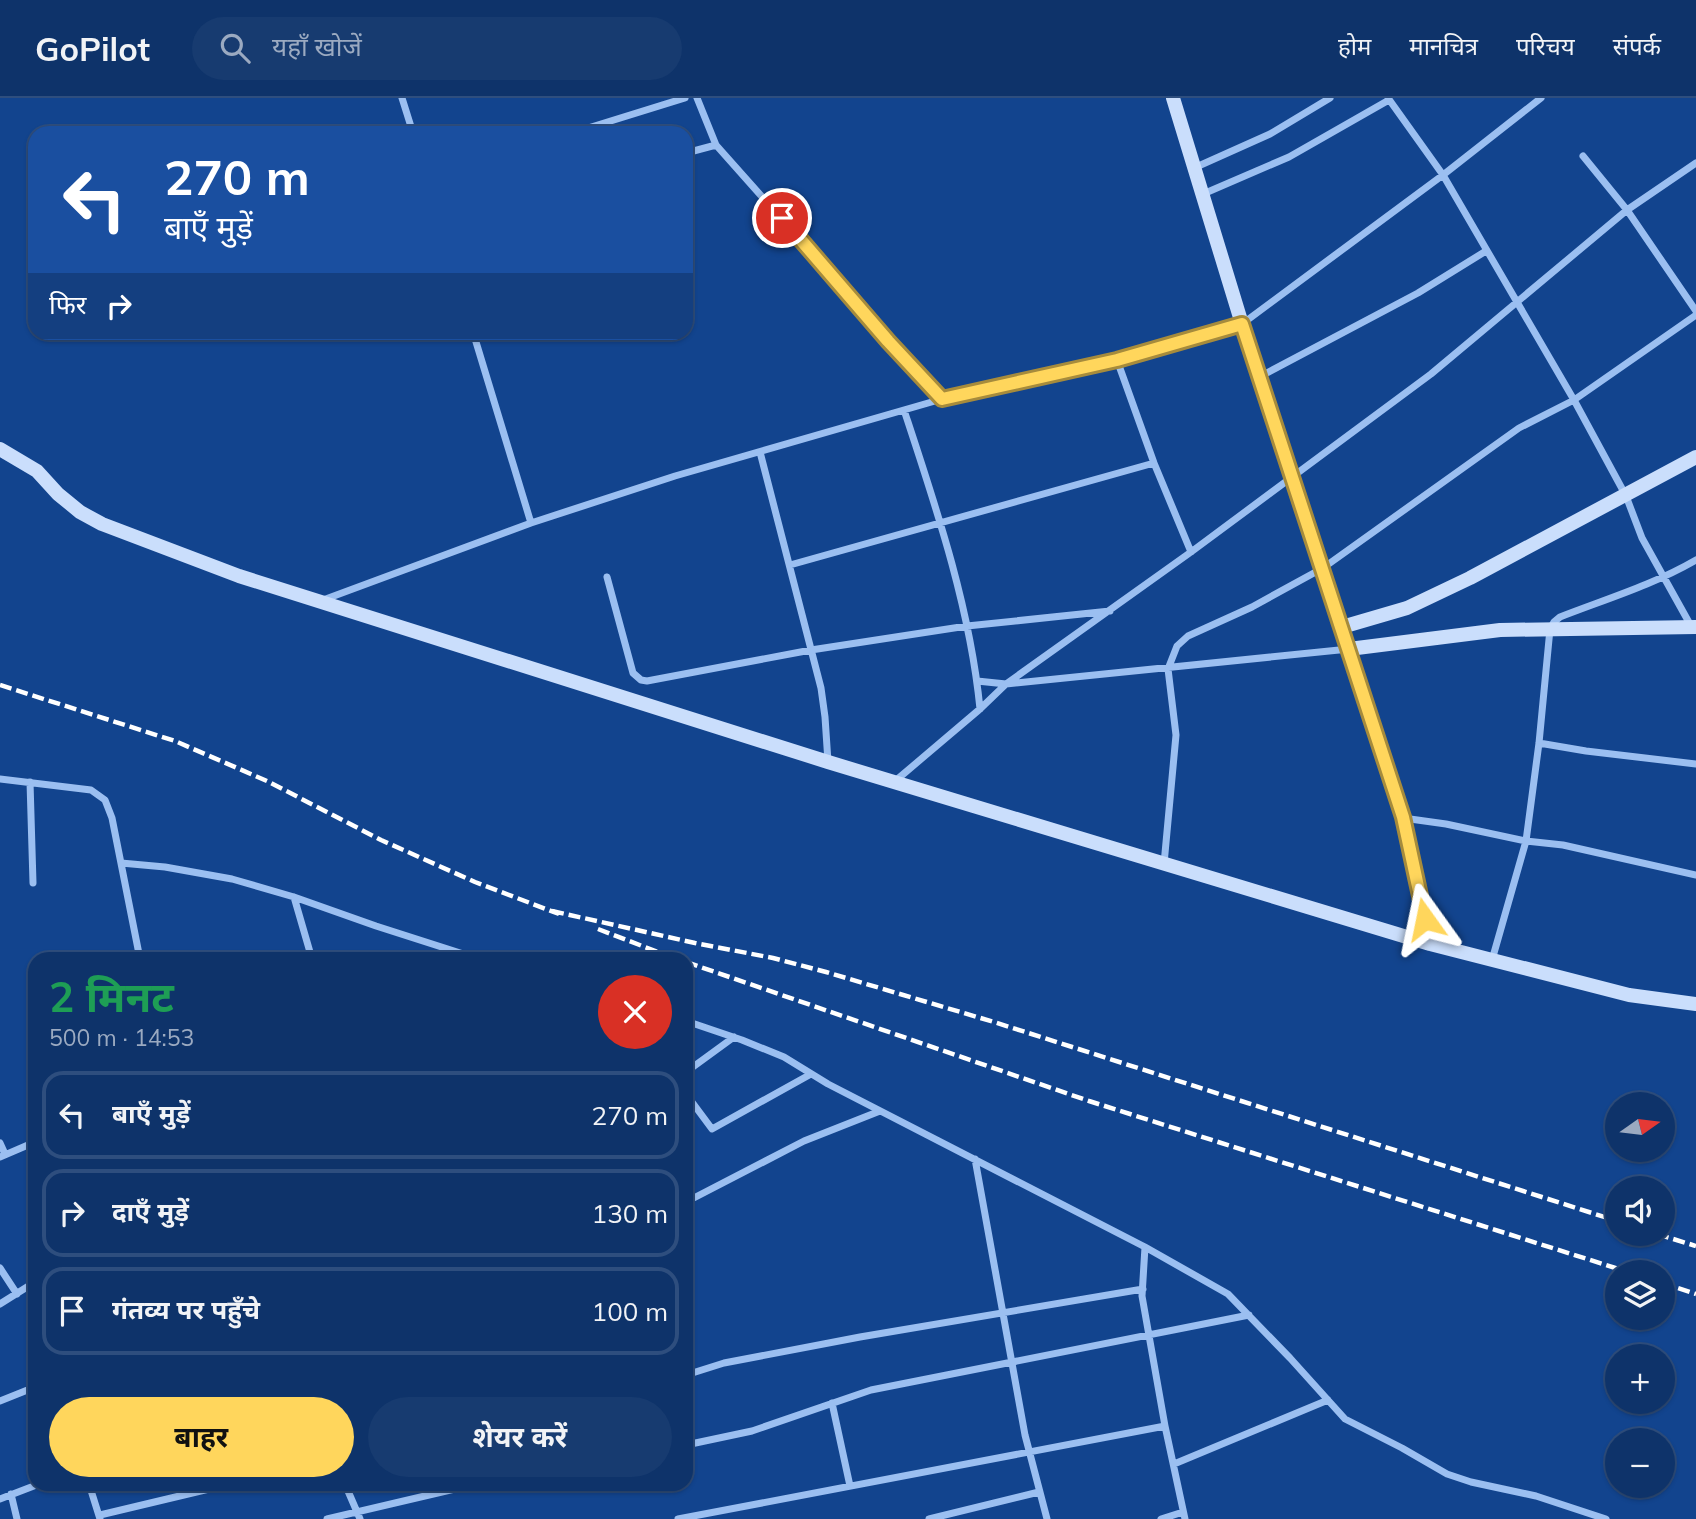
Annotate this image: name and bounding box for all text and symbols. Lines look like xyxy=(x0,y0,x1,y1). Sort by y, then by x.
search box xyxy=(192,17,682,80)
text: GoPilot xyxy=(35,28,150,69)
icon: search xyxy=(216,29,254,67)
text: यहाँ खोजें xyxy=(272,30,362,63)
text: होम xyxy=(1338,31,1371,61)
text: मानचित्र xyxy=(1409,31,1478,61)
text: परिचय xyxy=(1516,31,1575,61)
text: संपर्क xyxy=(1613,31,1661,61)
text: 270 m xyxy=(164,146,310,207)
icon: left xyxy=(49,154,140,245)
pin xyxy=(752,188,812,248)
icon: arrive xyxy=(763,199,801,237)
text: बाएँ मुड़ें xyxy=(164,207,253,247)
icon: right xyxy=(100,287,138,325)
text: फिर xyxy=(49,288,86,321)
position arrow xyxy=(1388,882,1462,956)
text: 2 मिनट xyxy=(49,970,174,1023)
button: close xyxy=(598,975,672,1049)
text: 500 m · 14:53 xyxy=(49,1023,194,1052)
north arrow xyxy=(1605,1092,1675,1162)
map controls xyxy=(1605,1092,1675,1498)
icon: left xyxy=(53,1096,91,1134)
text: बाएँ मुड़ें xyxy=(112,1097,190,1130)
text: 270 m xyxy=(592,1099,668,1132)
button: sound xyxy=(1605,1176,1675,1246)
icon: right xyxy=(53,1194,91,1232)
text: दाएँ मुड़ें xyxy=(112,1195,189,1228)
text: 130 m xyxy=(592,1197,668,1230)
button: layers xyxy=(1605,1260,1675,1330)
icon: arrive xyxy=(53,1292,91,1330)
text: गंतव्य पर पहुँचे xyxy=(112,1293,260,1326)
text: 100 m xyxy=(592,1295,668,1328)
button: + xyxy=(1605,1344,1675,1414)
button: बाहर xyxy=(49,1397,354,1477)
button: शेयर करें xyxy=(368,1397,672,1477)
button: − xyxy=(1605,1428,1675,1498)

